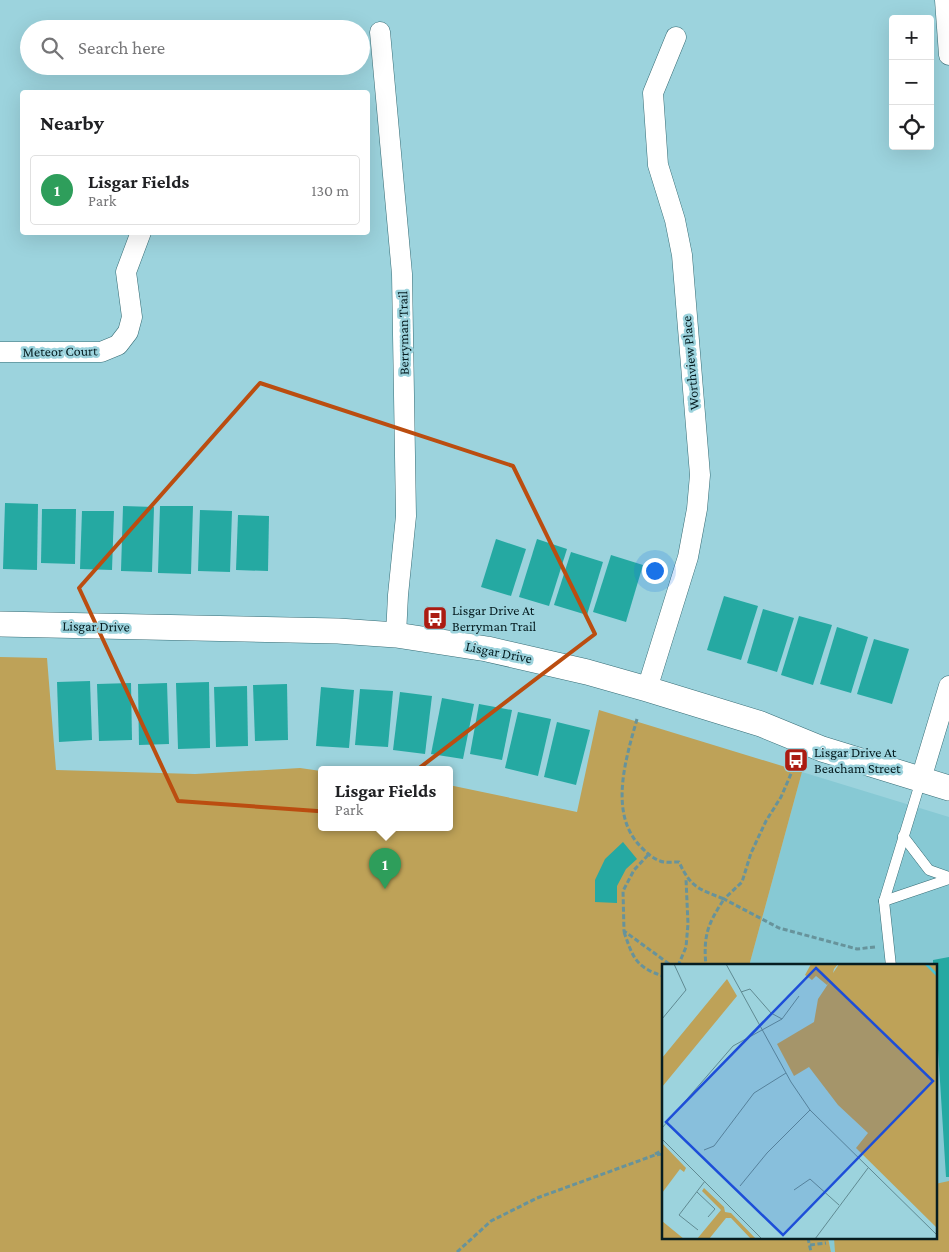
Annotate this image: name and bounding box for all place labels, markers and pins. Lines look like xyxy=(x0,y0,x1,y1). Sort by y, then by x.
place label: Lisgar Drive At Berryman Trail xyxy=(452,602,537,634)
bus stop icon: Lisgar Drive At Berryman Trail xyxy=(422,605,448,631)
place label: Lisgar Drive At Beacham Street xyxy=(814,744,901,776)
bus stop icon: Lisgar Drive At Beacham Street xyxy=(783,747,809,773)
pin: 1 xyxy=(369,848,401,889)

